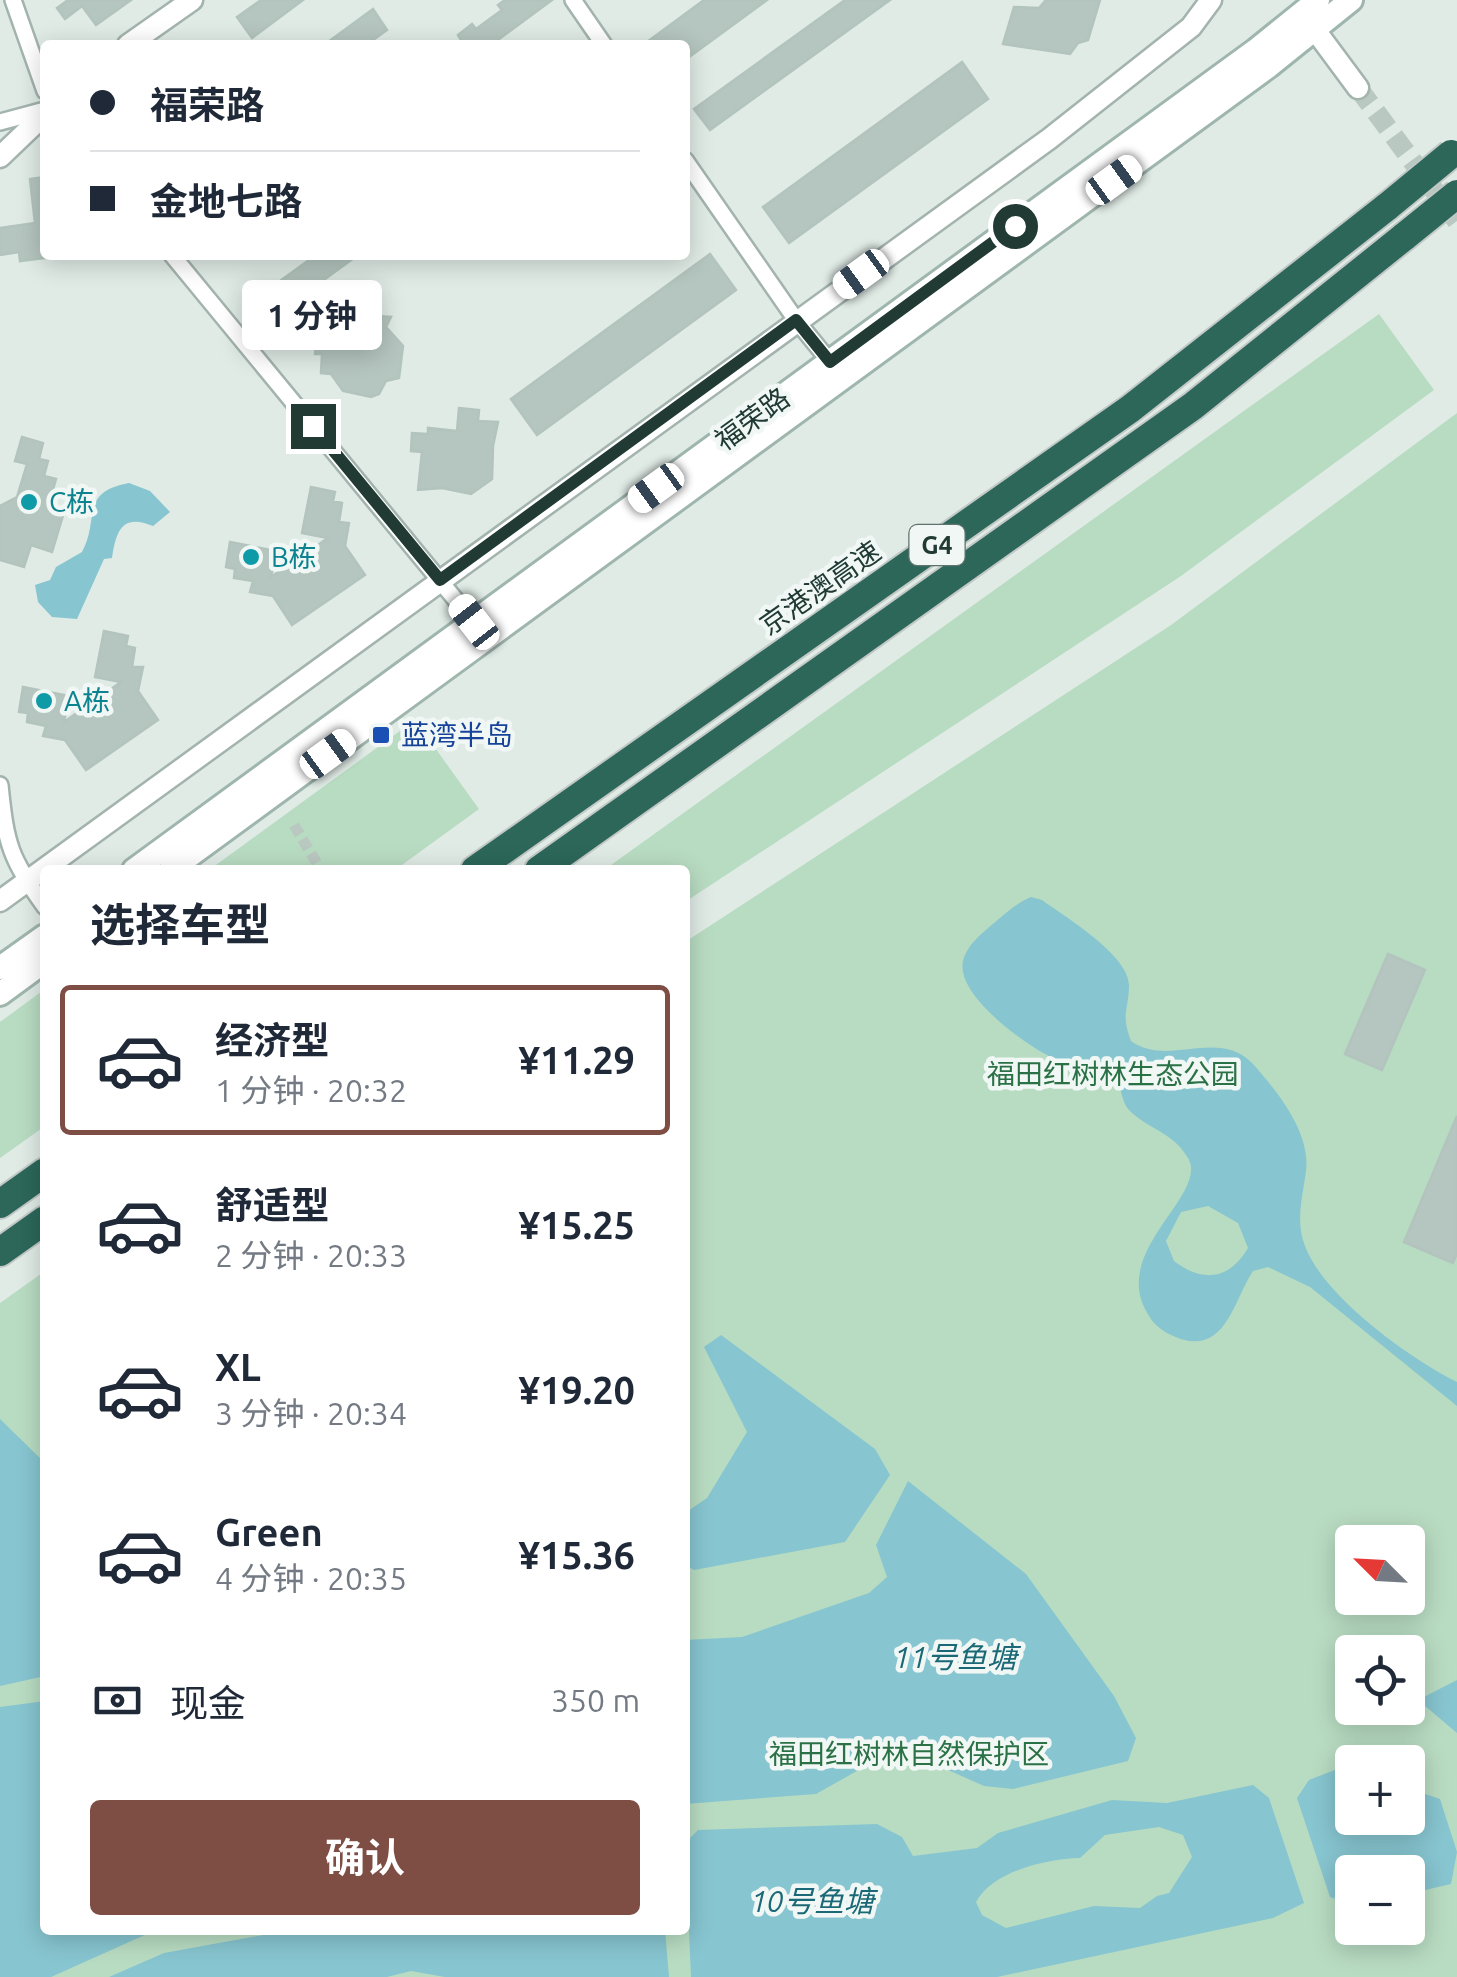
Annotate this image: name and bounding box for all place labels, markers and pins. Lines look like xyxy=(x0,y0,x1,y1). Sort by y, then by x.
place label: C栋 xyxy=(49,486,94,517)
marker: C栋 xyxy=(18,491,40,513)
place label: B栋 xyxy=(271,541,317,572)
marker: B栋 xyxy=(240,546,262,568)
place label: A栋 xyxy=(64,685,110,716)
marker: A栋 xyxy=(33,690,55,712)
place label: 蓝湾半岛 xyxy=(401,719,513,750)
marker: 蓝湾半岛 xyxy=(370,724,392,746)

